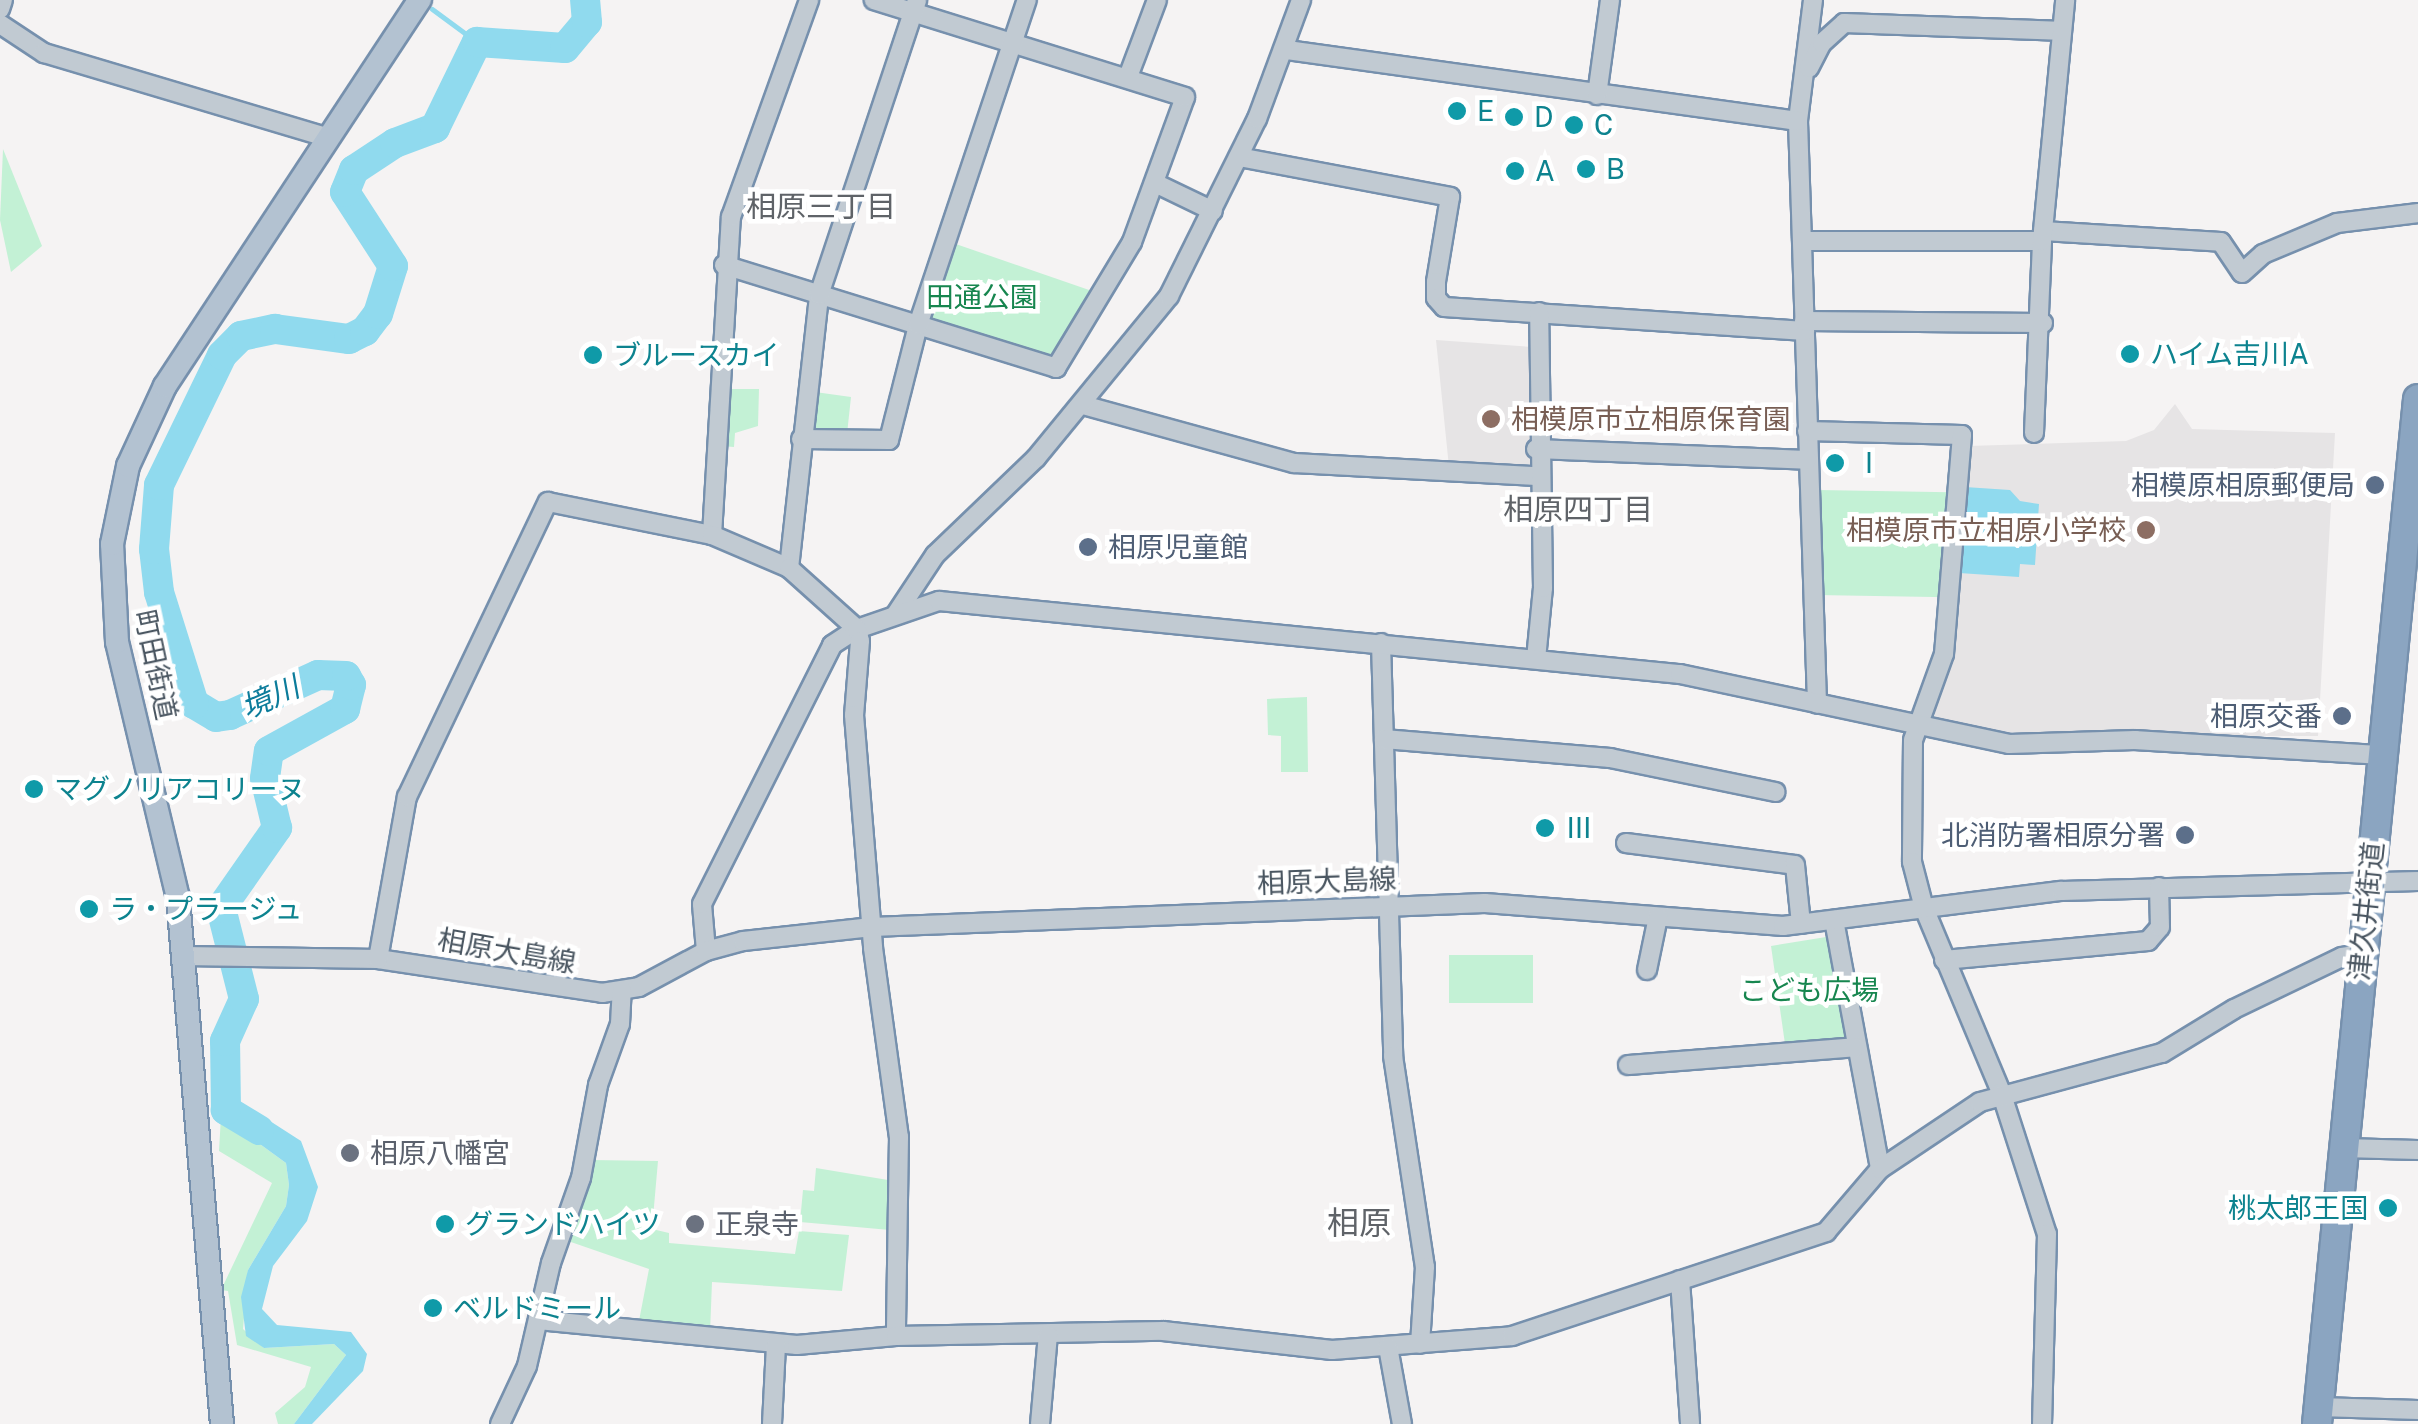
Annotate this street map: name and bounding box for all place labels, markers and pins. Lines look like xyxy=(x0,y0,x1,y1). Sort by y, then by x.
place label: E xyxy=(1477,94,1494,128)
marker: E xyxy=(1446,100,1468,122)
place label: D xyxy=(1534,100,1553,134)
marker: D xyxy=(1503,106,1525,128)
place label: C xyxy=(1594,108,1613,142)
marker: C xyxy=(1563,114,1585,136)
place label: B xyxy=(1606,152,1625,186)
place label: A xyxy=(1535,154,1555,188)
marker: B xyxy=(1575,158,1597,180)
marker: A xyxy=(1504,160,1526,182)
place label: ハイム吉川A xyxy=(2150,337,2310,371)
place label: ブルースカイ xyxy=(613,338,781,372)
marker: ハイム吉川A xyxy=(2119,343,2141,365)
marker: ブルースカイ xyxy=(582,344,604,366)
place label: 相模原市立相原保育園 xyxy=(1511,402,1791,436)
marker: 相模原市立相原保育園 xyxy=(1480,408,1502,430)
place label: Ⅰ xyxy=(1855,446,1883,480)
marker: Ⅰ xyxy=(1824,452,1846,474)
place label: 相模原相原郵便局 xyxy=(2131,468,2355,502)
marker: 相模原相原郵便局 xyxy=(2364,474,2386,496)
place label: 相模原市立相原小学校 xyxy=(1846,513,2126,547)
marker: 相模原市立相原小学校 xyxy=(2135,519,2157,541)
place label: 相原児童館 xyxy=(1108,530,1248,564)
marker: 相原児童館 xyxy=(1077,536,1099,558)
place label: 相原交番 xyxy=(2210,699,2322,733)
marker: 相原交番 xyxy=(2331,705,2353,727)
place label: マグノリアコリーヌ xyxy=(54,772,306,806)
marker: マグノリアコリーヌ xyxy=(23,778,45,800)
place label: Ⅲ xyxy=(1565,811,1593,845)
marker: Ⅲ xyxy=(1534,817,1556,839)
place label: 北消防署相原分署 xyxy=(1941,818,2165,852)
marker: 北消防署相原分署 xyxy=(2174,824,2196,846)
place label: ラ・プラージュ xyxy=(109,892,305,926)
marker: ラ・プラージュ xyxy=(78,898,100,920)
place label: 相原八幡宮 xyxy=(370,1136,510,1170)
marker: 相原八幡宮 xyxy=(339,1142,361,1164)
place label: 桃太郎王国 xyxy=(2228,1191,2368,1225)
marker: 桃太郎王国 xyxy=(2377,1197,2399,1219)
place label: グランドハイツ xyxy=(465,1207,661,1241)
place label: 正泉寺 xyxy=(715,1207,799,1241)
marker: グランドハイツ xyxy=(434,1213,456,1235)
marker: 正泉寺 xyxy=(684,1213,706,1235)
place label: ベルドミール xyxy=(453,1291,621,1325)
marker: ベルドミール xyxy=(422,1297,444,1319)

